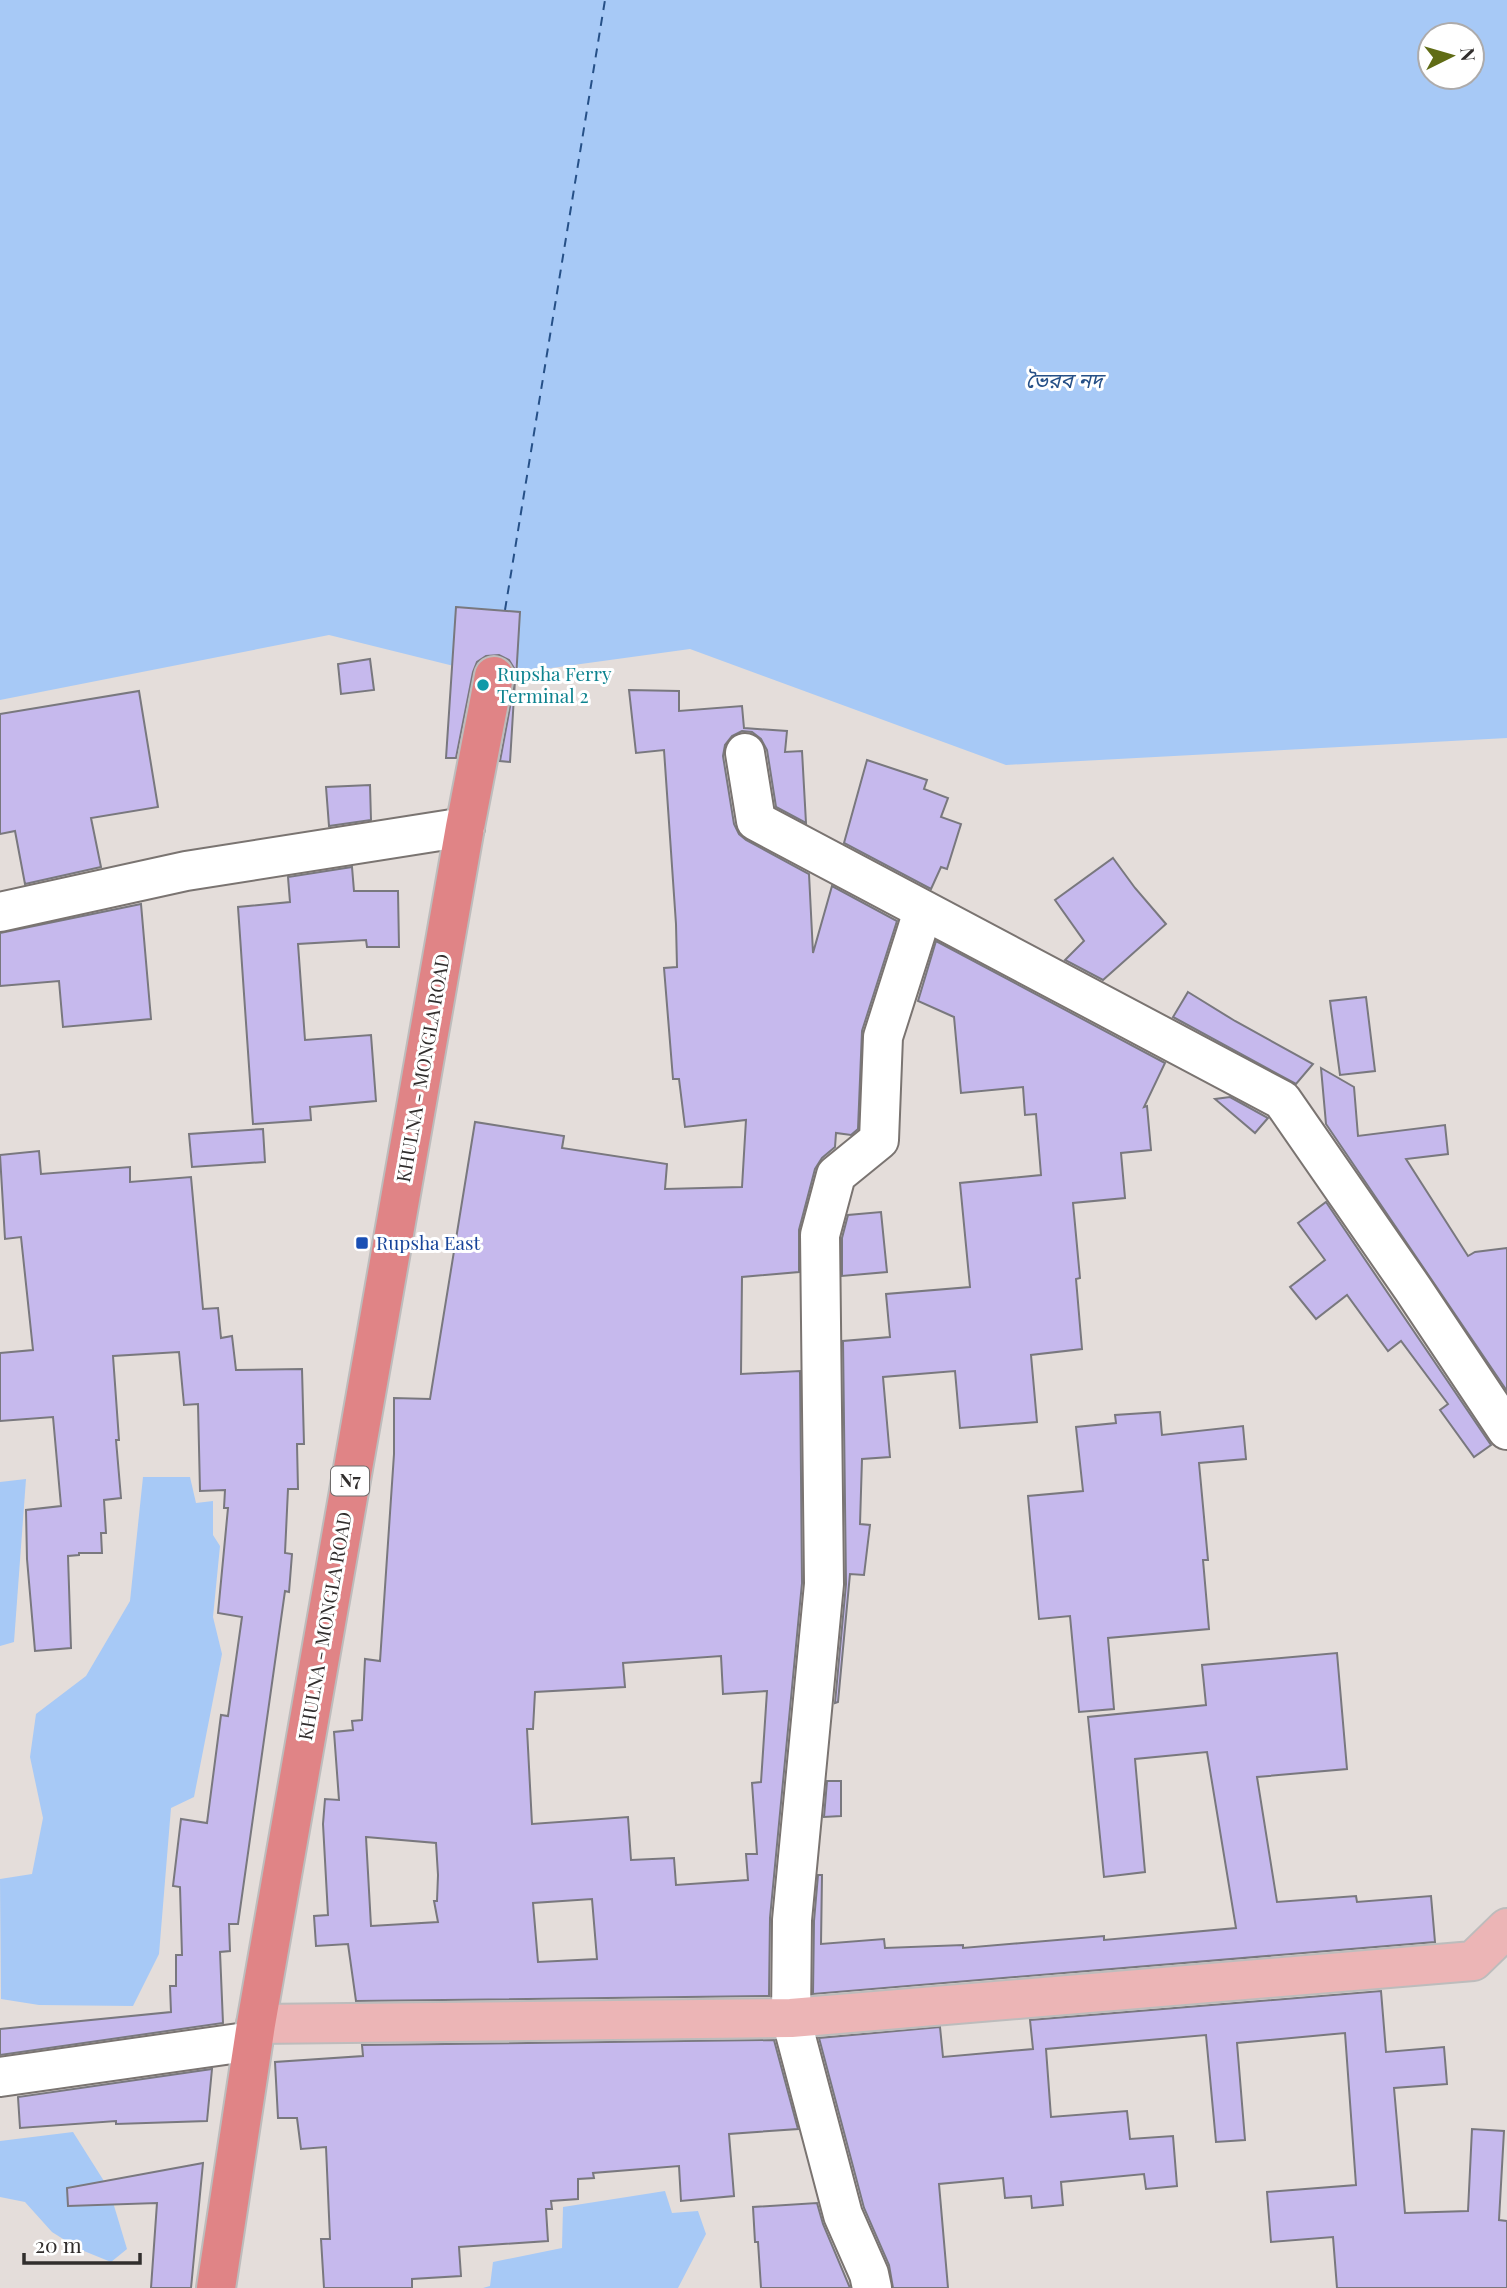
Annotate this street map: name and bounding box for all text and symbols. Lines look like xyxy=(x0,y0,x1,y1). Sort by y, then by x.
north arrow xyxy=(1416,21,1486,91)
text: N xyxy=(1455,46,1483,63)
water label: ভৈরব নদ xyxy=(1026,365,1107,393)
place label: Rupsha Ferry Terminal 2 xyxy=(497,660,612,708)
marker: Rupsha Ferry Terminal 2 xyxy=(475,677,491,693)
street label: KHULNA - MONGLA ROAD xyxy=(389,952,455,1184)
place label: Rupsha East xyxy=(376,1229,481,1255)
marker: Rupsha East xyxy=(354,1235,370,1251)
road number: N7 xyxy=(331,1466,369,1496)
street label: KHULNA - MONGLA ROAD xyxy=(291,1510,357,1742)
scale bar xyxy=(24,2222,140,2266)
text: 20 m xyxy=(35,2230,82,2258)

